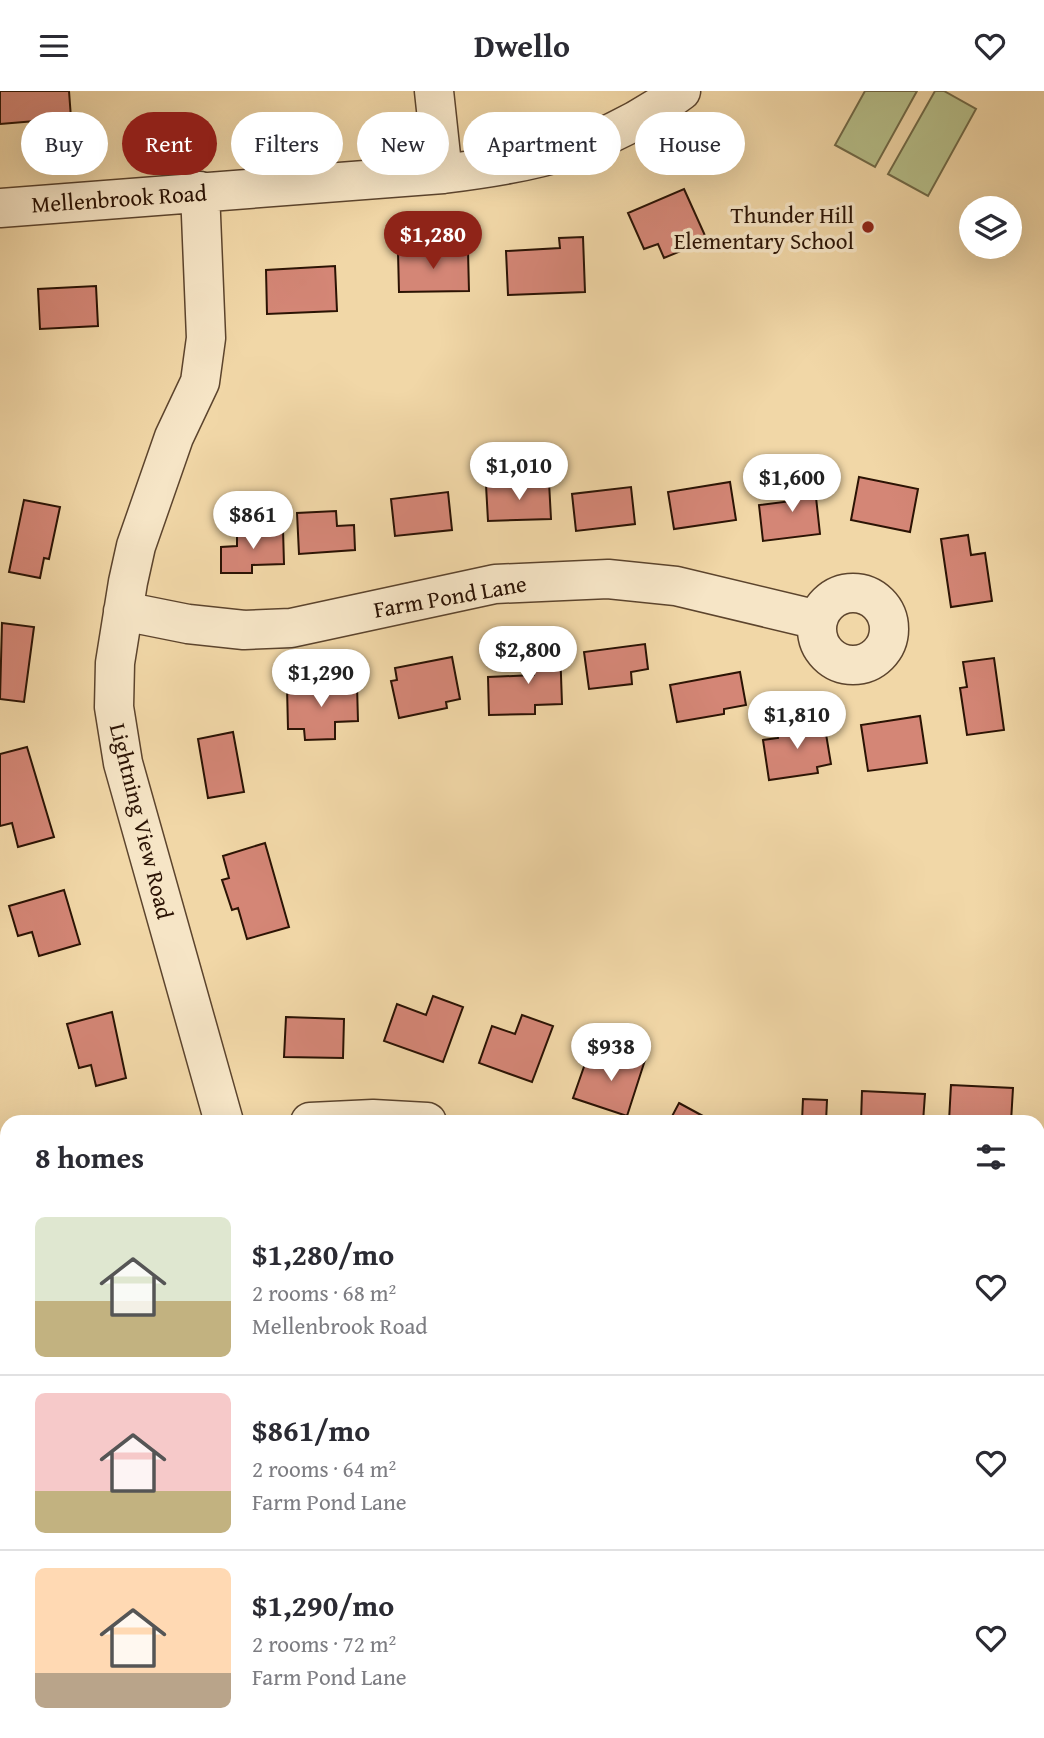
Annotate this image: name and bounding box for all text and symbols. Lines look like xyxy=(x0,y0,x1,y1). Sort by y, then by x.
text: Dwello xyxy=(474,22,570,69)
icon: menu xyxy=(35,27,73,65)
icon: heart xyxy=(971,27,1009,65)
chip: Buy xyxy=(21,112,108,175)
chip: Rent xyxy=(122,112,217,175)
chip: Filters xyxy=(231,112,343,175)
chip: New xyxy=(357,112,449,175)
chip: Apartment xyxy=(463,112,621,175)
chip: House xyxy=(635,112,745,175)
street label: Mellenbrook Road xyxy=(30,175,208,221)
map controls xyxy=(959,196,1022,259)
button: layers xyxy=(959,196,1022,259)
place label: Thunder Hill Elementary School xyxy=(674,198,854,257)
pin: $1,280 xyxy=(376,211,490,271)
text: $1,280 xyxy=(400,217,466,250)
marker: Thunder Hill Elementary School xyxy=(860,219,876,235)
pin: $1,010 xyxy=(462,443,576,502)
text: $1,010 xyxy=(486,448,552,481)
pin: $1,600 xyxy=(735,455,849,514)
text: $1,600 xyxy=(759,460,825,493)
pin: $861 xyxy=(212,491,294,551)
text: $861 xyxy=(229,497,277,530)
street label: Farm Pond Lane xyxy=(371,566,529,626)
pin: $2,800 xyxy=(471,627,585,686)
text: $2,800 xyxy=(495,632,561,665)
pin: $1,290 xyxy=(264,649,378,709)
text: $1,290 xyxy=(288,655,354,688)
pin: $1,810 xyxy=(740,691,854,751)
text: $1,810 xyxy=(764,697,830,730)
street label: Lightning View Road xyxy=(102,720,182,923)
pin: $938 xyxy=(570,1023,652,1083)
text: $938 xyxy=(587,1029,635,1062)
text: 8 homes xyxy=(35,1135,144,1179)
icon: filters xyxy=(972,1138,1010,1176)
text: $1,280/mo xyxy=(252,1232,394,1276)
icon: home xyxy=(91,1245,175,1329)
icon: heart xyxy=(972,1268,1010,1306)
text: 2 rooms · 68 m² xyxy=(252,1276,396,1309)
text: Mellenbrook Road xyxy=(252,1309,428,1342)
text: $861/mo xyxy=(252,1408,370,1452)
icon: home xyxy=(91,1421,175,1505)
icon: heart xyxy=(972,1444,1010,1482)
text: 2 rooms · 64 m² xyxy=(252,1452,396,1485)
text: Farm Pond Lane xyxy=(252,1485,407,1518)
text: $1,290/mo xyxy=(252,1583,394,1627)
icon: home xyxy=(91,1596,175,1680)
icon: heart xyxy=(972,1619,1010,1657)
text: 2 rooms · 72 m² xyxy=(252,1627,396,1660)
text: Farm Pond Lane xyxy=(252,1660,407,1693)

